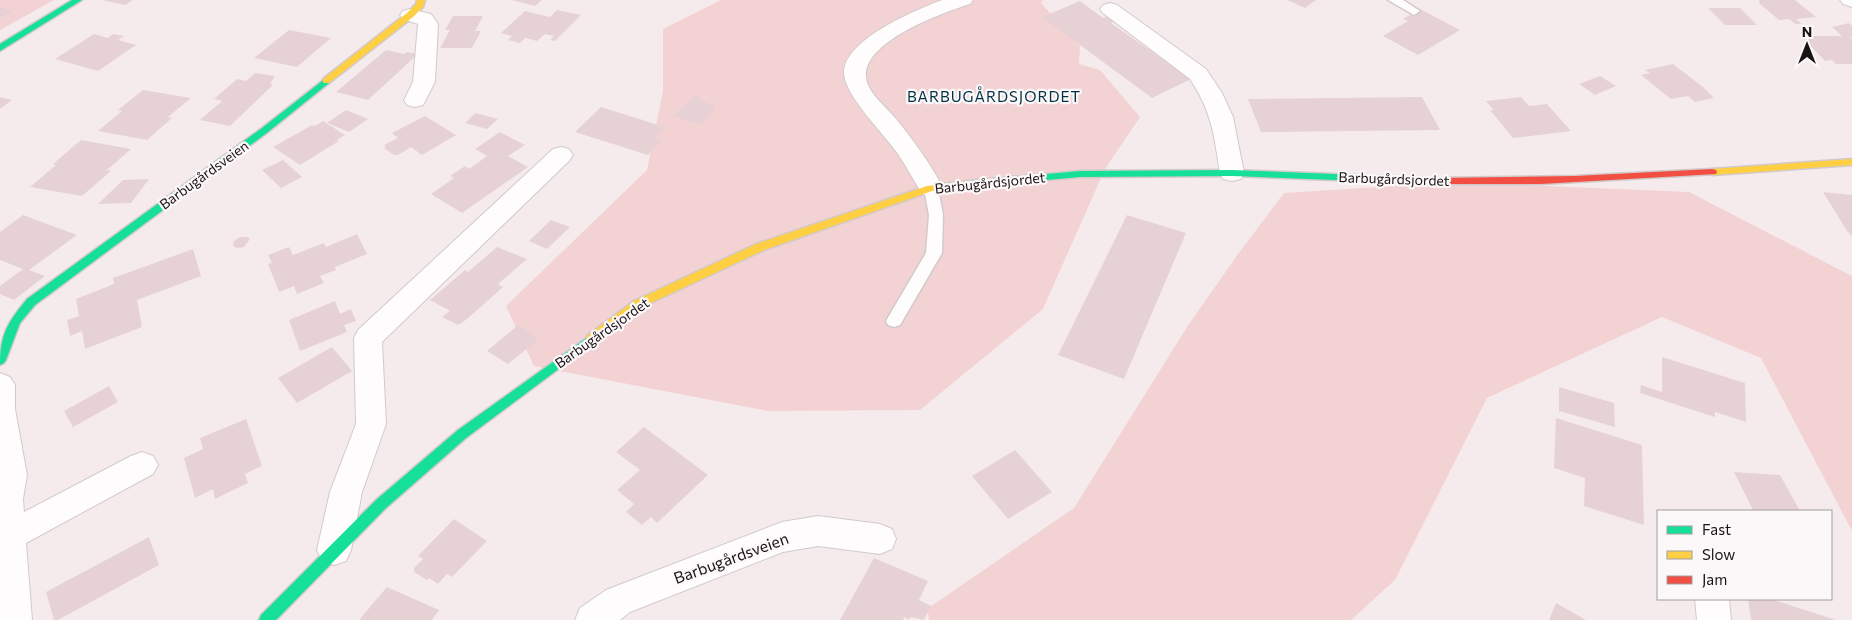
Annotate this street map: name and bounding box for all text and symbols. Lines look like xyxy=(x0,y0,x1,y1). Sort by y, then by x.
north arrow xyxy=(1782,20,1832,70)
text: N xyxy=(1802,23,1812,40)
district label: BARBUGÅRDSJORDET xyxy=(907,86,1081,105)
street label: Barbugårdsveien xyxy=(156,137,251,213)
street label: Barbugårdsjordet xyxy=(934,168,1046,197)
street label: Barbugårdsjordet xyxy=(1338,168,1450,189)
street label: Barbugårdsjordet xyxy=(551,294,652,371)
legend xyxy=(1657,510,1832,600)
text: Fast xyxy=(1702,520,1731,538)
street label: Barbugårdsveien xyxy=(671,528,791,587)
text: Slow xyxy=(1702,545,1735,563)
text: Jam xyxy=(1702,570,1727,588)

